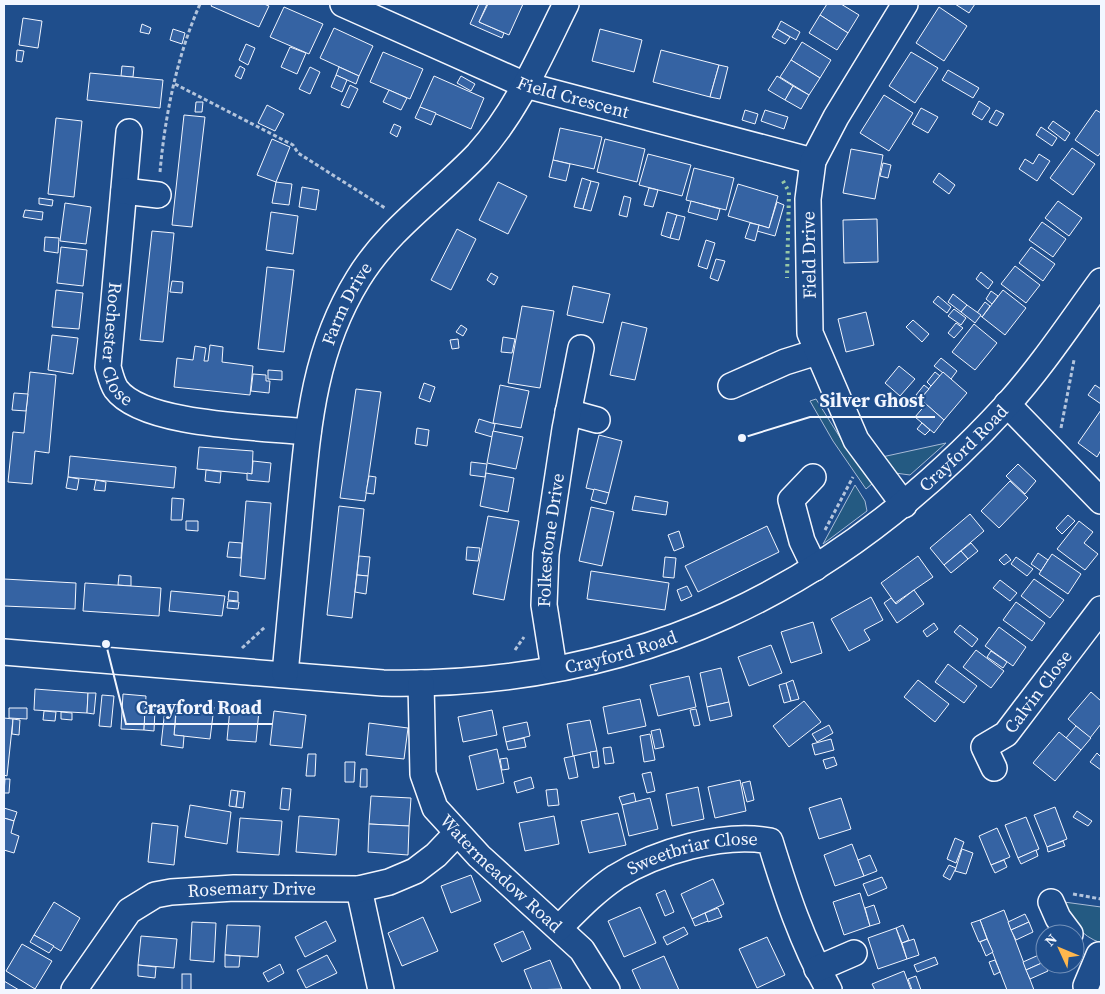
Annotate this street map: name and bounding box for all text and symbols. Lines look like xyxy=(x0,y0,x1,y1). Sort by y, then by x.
street label: Field Crescent xyxy=(513,70,632,124)
street label: Field Drive xyxy=(795,211,822,299)
street label: Farm Drive xyxy=(315,257,378,348)
street label: Rochester Close xyxy=(96,281,138,412)
callout: Silver Ghost xyxy=(810,383,935,417)
text: Silver Ghost xyxy=(819,387,925,413)
street label: Crayford Road xyxy=(913,399,1013,497)
street label: Folkestone Drive xyxy=(531,471,570,608)
street label: Crayford Road xyxy=(562,624,680,679)
street label: Calvin Close xyxy=(998,644,1078,738)
callout: Crayford Road xyxy=(126,690,272,724)
text: Crayford Road xyxy=(136,694,262,720)
street label: Watermeadow Road xyxy=(434,808,568,938)
street label: Sweetbriar Close xyxy=(622,826,758,881)
street label: Rosemary Drive xyxy=(187,875,316,903)
north arrow xyxy=(1035,924,1085,974)
text: N xyxy=(1040,929,1061,951)

